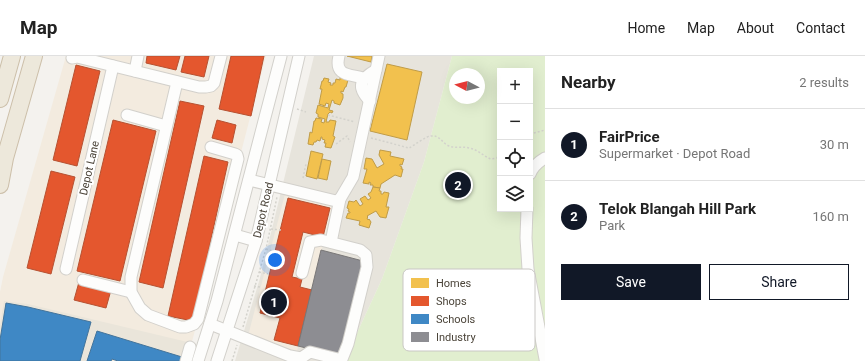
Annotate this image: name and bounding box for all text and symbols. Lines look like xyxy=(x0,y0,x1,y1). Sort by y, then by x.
text: Map xyxy=(20,16,58,39)
text: Home xyxy=(627,20,665,36)
text: Map xyxy=(687,20,715,36)
text: About xyxy=(737,20,774,36)
text: Contact xyxy=(796,20,845,36)
north arrow xyxy=(449,68,485,104)
map controls xyxy=(497,68,533,212)
button: + xyxy=(497,68,533,104)
text: Nearby xyxy=(561,72,616,92)
text: 2 results xyxy=(799,75,849,90)
button: − xyxy=(497,104,533,140)
text: FairPrice xyxy=(599,128,660,146)
text: 1 xyxy=(570,137,578,152)
text: 30 m xyxy=(820,137,849,152)
street label: Depot Lane xyxy=(77,139,102,197)
button: locate xyxy=(497,140,533,176)
text: Supermarket · Depot Road xyxy=(599,146,750,161)
pin: 2 xyxy=(445,170,471,200)
button: layers xyxy=(497,176,533,212)
street label: Depot Road xyxy=(251,181,276,239)
text: Telok Blangah Hill Park xyxy=(599,200,756,218)
text: 2 xyxy=(570,209,578,224)
text: 160 m xyxy=(812,209,849,224)
text: Park xyxy=(599,218,625,233)
your location xyxy=(265,250,285,270)
button: Save xyxy=(561,264,701,300)
button: Share xyxy=(709,264,849,300)
legend xyxy=(403,269,535,351)
text: Homes xyxy=(436,277,472,290)
pin: 1 xyxy=(261,287,287,317)
text: Shops xyxy=(436,295,467,308)
text: Schools xyxy=(436,313,476,326)
text: Industry xyxy=(436,331,476,344)

